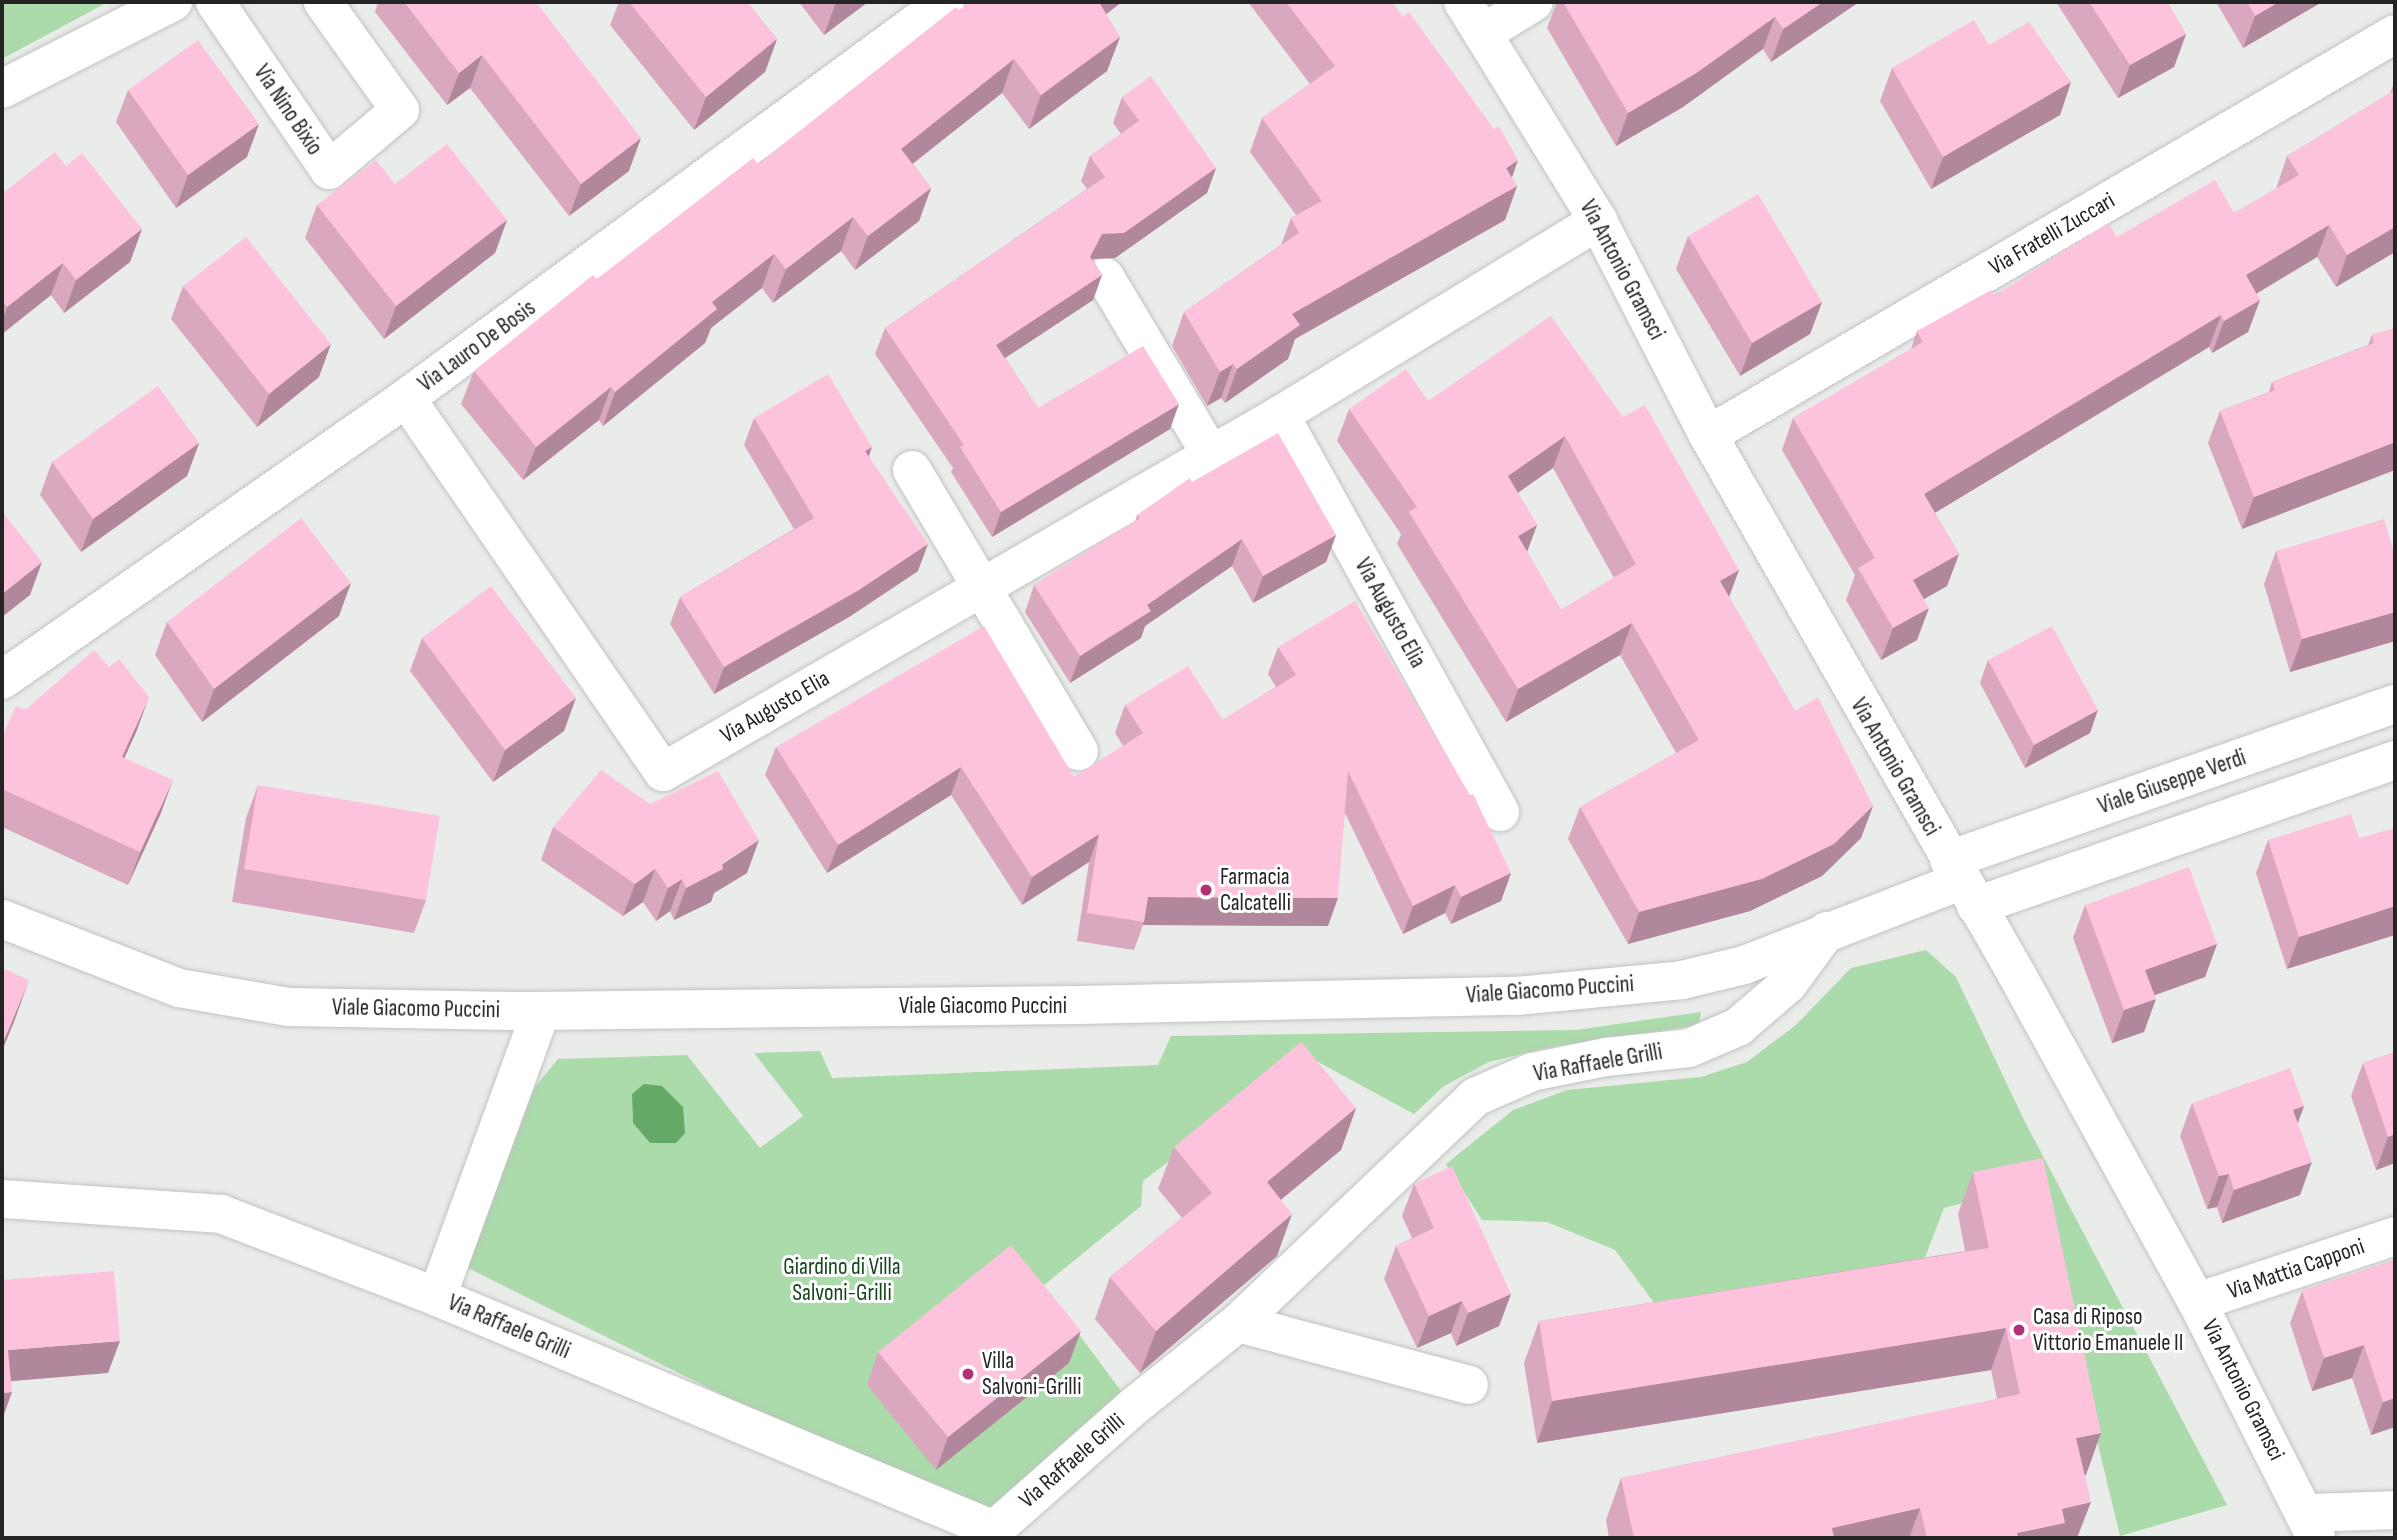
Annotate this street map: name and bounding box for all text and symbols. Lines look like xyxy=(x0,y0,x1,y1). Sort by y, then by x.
street label: Via Nino Bixio xyxy=(248,60,328,160)
street label: Via Fratelli Zuccari xyxy=(1984,187,2120,281)
street label: Via Antonio Gramsci xyxy=(1574,195,1670,345)
street label: Via Lauro De Bosis xyxy=(413,294,541,398)
street label: Via Augusto Elia xyxy=(1349,553,1431,673)
street label: Via Augusto Elia xyxy=(716,665,834,749)
street label: Via Antonio Gramsci xyxy=(1844,693,1946,841)
street label: Viale Giuseppe Verdi xyxy=(2094,744,2250,820)
place label: Farmacia Calcatelli xyxy=(1220,863,1291,917)
marker: Farmacia Calcatelli xyxy=(1198,882,1214,898)
street label: Viale Giacomo Puccini xyxy=(1465,970,1635,1010)
street label: Viale Giacomo Puccini xyxy=(899,992,1067,1020)
street label: Viale Giacomo Puccini xyxy=(332,994,500,1024)
street label: Via Raffaele Grilli xyxy=(1531,1038,1665,1088)
street label: Via Mattia Capponi xyxy=(2224,1233,2368,1305)
park label: Giardino di Villa Salvoni-Grilli xyxy=(783,1253,901,1307)
street label: Via Raffaele Grilli xyxy=(444,1289,574,1365)
place label: Casa di Riposo Vittorio Emanuele II xyxy=(2033,1303,2183,1357)
street label: Via Antonio Gramsci xyxy=(2196,1315,2290,1465)
marker: Casa di Riposo Vittorio Emanuele II xyxy=(2011,1322,2027,1338)
place label: Villa Salvoni-Grilli xyxy=(982,1347,1082,1401)
marker: Villa Salvoni-Grilli xyxy=(960,1366,976,1382)
street label: Via Raffaele Grilli xyxy=(1014,1408,1130,1514)

